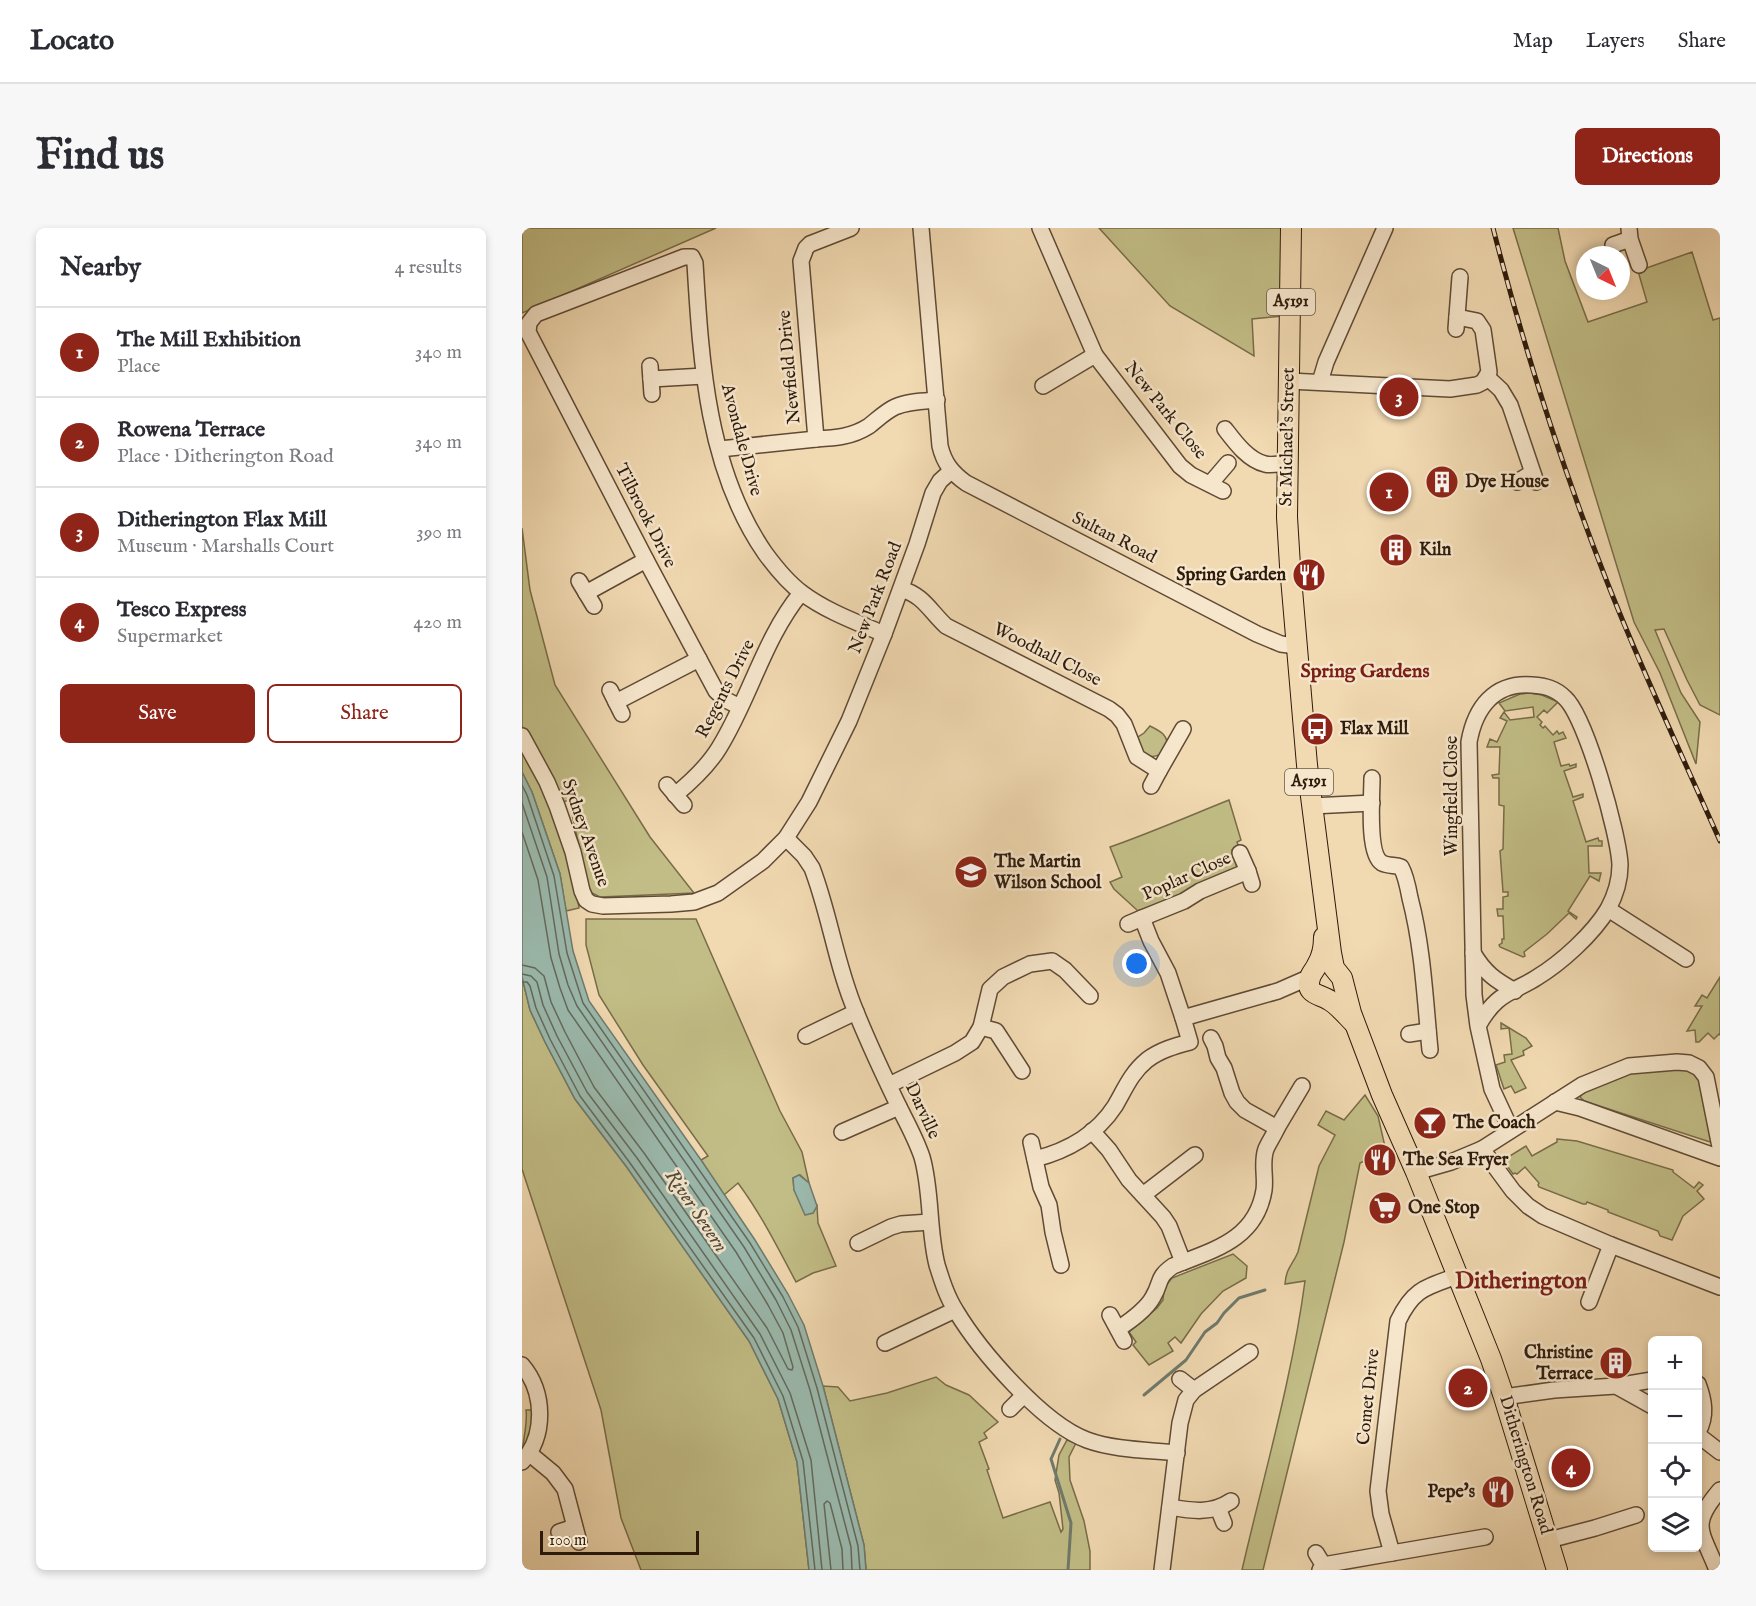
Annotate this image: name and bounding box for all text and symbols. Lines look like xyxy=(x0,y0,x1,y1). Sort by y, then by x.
text: Locato xyxy=(30,24,114,59)
text: Map xyxy=(1513,28,1553,55)
text: Layers xyxy=(1586,28,1645,55)
text: Share xyxy=(1678,28,1726,55)
button: Directions xyxy=(1575,128,1720,185)
text: Find us xyxy=(36,130,164,183)
north arrow xyxy=(1576,246,1630,300)
text: Nearby xyxy=(60,251,141,284)
text: 4 results xyxy=(395,255,462,280)
road number: A5191 xyxy=(1267,289,1315,315)
street label: Newfield Drive xyxy=(774,309,806,425)
text: The Mill Exhibition xyxy=(117,326,301,354)
text: 1 xyxy=(76,340,83,365)
text: 340 m xyxy=(415,340,462,365)
text: Place xyxy=(117,354,160,379)
street label: New Park Close xyxy=(1119,357,1211,465)
street label: St Michael's Street xyxy=(1275,367,1301,507)
pin: 3 xyxy=(1380,374,1418,420)
street label: Avondale Drive xyxy=(715,380,767,499)
text: Rowena Terrace xyxy=(117,416,265,444)
text: 2 xyxy=(75,430,84,455)
text: 340 m xyxy=(415,430,462,455)
text: Place · Ditherington Road xyxy=(117,444,334,469)
street label: Tilbrook Drive xyxy=(609,460,681,572)
building icon: Dye House xyxy=(1424,464,1460,500)
pin: 1 xyxy=(1370,470,1408,514)
place label: Dye House xyxy=(1465,471,1550,494)
text: Ditherington Flax Mill xyxy=(117,506,327,534)
street label: Sultan Road xyxy=(1068,507,1160,569)
text: 3 xyxy=(76,520,83,545)
text: 390 m xyxy=(416,520,462,545)
building icon: Kiln xyxy=(1378,532,1414,568)
text: Museum · Marshalls Court xyxy=(117,534,334,559)
street label: New Park Road xyxy=(844,538,908,657)
place label: Kiln xyxy=(1419,539,1452,562)
restaurant icon: Spring Garden xyxy=(1291,557,1327,593)
place label: Spring Garden xyxy=(1176,564,1286,587)
text: Tesco Express xyxy=(117,596,247,624)
text: 4 xyxy=(75,610,84,635)
text: 420 m xyxy=(413,610,462,635)
street label: Woodhall Close xyxy=(989,618,1105,692)
text: Supermarket xyxy=(117,624,223,649)
street label: Regents Drive xyxy=(691,636,761,742)
district label: Spring Gardens xyxy=(1300,659,1430,684)
button: Save xyxy=(60,684,255,743)
button: Share xyxy=(267,684,462,743)
bus stop icon: Flax Mill xyxy=(1299,711,1335,747)
place label: Flax Mill xyxy=(1340,718,1410,741)
street label: Wingfield Close xyxy=(1441,736,1464,856)
road number: A5191 xyxy=(1285,769,1333,795)
street label: Sydney Avenue xyxy=(556,776,614,890)
street label: Poplar Close xyxy=(1139,847,1235,907)
place label: The Martin Wilson School xyxy=(993,851,1102,895)
school or university icon: The Martin Wilson School xyxy=(953,854,989,890)
your location xyxy=(1122,949,1151,978)
street label: Darville xyxy=(899,1079,945,1143)
bar icon: The Coach xyxy=(1412,1105,1448,1141)
place label: The Coach xyxy=(1452,1112,1536,1135)
restaurant icon: The Sea Fryer xyxy=(1362,1142,1398,1178)
place label: The Sea Fryer xyxy=(1402,1149,1509,1172)
water label: River Severn xyxy=(659,1165,733,1257)
supermarket icon: One Stop xyxy=(1367,1190,1403,1226)
place label: One Stop xyxy=(1408,1197,1480,1220)
district label: Ditherington xyxy=(1455,1266,1587,1297)
map controls xyxy=(1648,1336,1702,1552)
button: + xyxy=(1648,1336,1702,1390)
place label: Christine Terrace xyxy=(1524,1342,1594,1386)
building icon: Christine Terrace xyxy=(1598,1345,1634,1381)
street label: Comet Drive xyxy=(1353,1348,1385,1446)
pin: 2 xyxy=(1448,1366,1488,1410)
button: − xyxy=(1648,1390,1702,1444)
street label: Ditherington Road xyxy=(1493,1393,1557,1538)
button: locate xyxy=(1648,1444,1702,1498)
pin: 4 xyxy=(1552,1446,1590,1490)
restaurant icon: Pepe's xyxy=(1480,1474,1516,1510)
place label: Pepe's xyxy=(1427,1481,1476,1504)
button: layers xyxy=(1648,1498,1702,1552)
scale bar xyxy=(540,1528,699,1556)
text: 100 m xyxy=(549,1531,586,1551)

